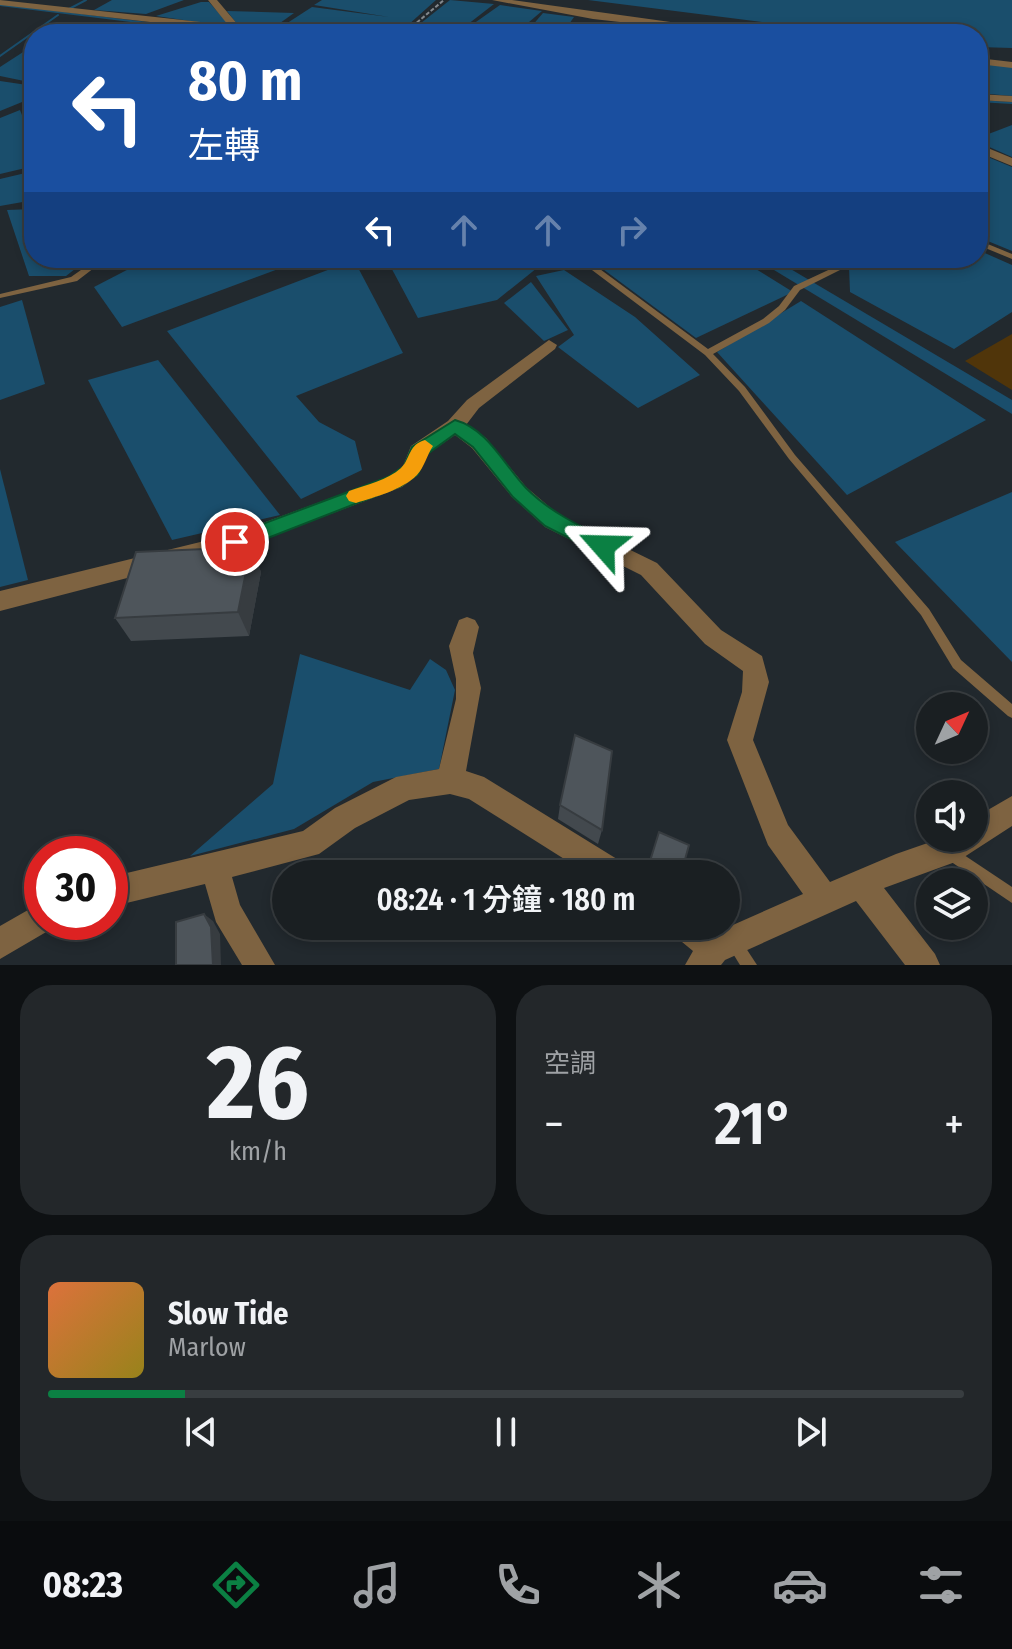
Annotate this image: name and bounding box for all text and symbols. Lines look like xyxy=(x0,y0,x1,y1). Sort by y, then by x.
text: 80 m xyxy=(188,48,303,115)
icon: left xyxy=(56,56,160,160)
text: 左轉 xyxy=(188,124,260,168)
icon: left xyxy=(358,208,402,252)
icon: ahead xyxy=(442,208,486,252)
icon: ahead xyxy=(526,208,570,252)
icon: right xyxy=(610,208,654,252)
position arrow xyxy=(561,504,645,588)
pin xyxy=(201,508,269,576)
icon: arrive xyxy=(213,520,257,564)
north arrow xyxy=(916,692,988,764)
map controls xyxy=(916,692,988,940)
button: sound xyxy=(916,780,988,852)
speed limit sign: 30 xyxy=(24,836,128,940)
button: layers xyxy=(916,868,988,940)
text: 08:24 · 1 分鐘 · 180 m xyxy=(376,882,636,918)
text: 26 xyxy=(207,1021,309,1146)
text: 空調 xyxy=(544,1048,596,1079)
text: 21° xyxy=(714,1088,794,1160)
text: − xyxy=(544,1098,564,1151)
text: + xyxy=(944,1098,964,1151)
text: km/h xyxy=(229,1136,287,1167)
text: Slow Tide xyxy=(168,1296,289,1332)
text: Marlow xyxy=(168,1332,246,1363)
icon: previous xyxy=(179,1410,223,1454)
icon: pause xyxy=(484,1410,528,1454)
icon: next xyxy=(789,1410,833,1454)
icon: directions xyxy=(208,1557,264,1613)
icon: music xyxy=(349,1557,405,1613)
icon: phone xyxy=(490,1557,546,1613)
icon: climate xyxy=(631,1557,687,1613)
icon: car xyxy=(772,1557,828,1613)
icon: filters xyxy=(913,1557,969,1613)
text: 08:23 xyxy=(43,1563,123,1607)

